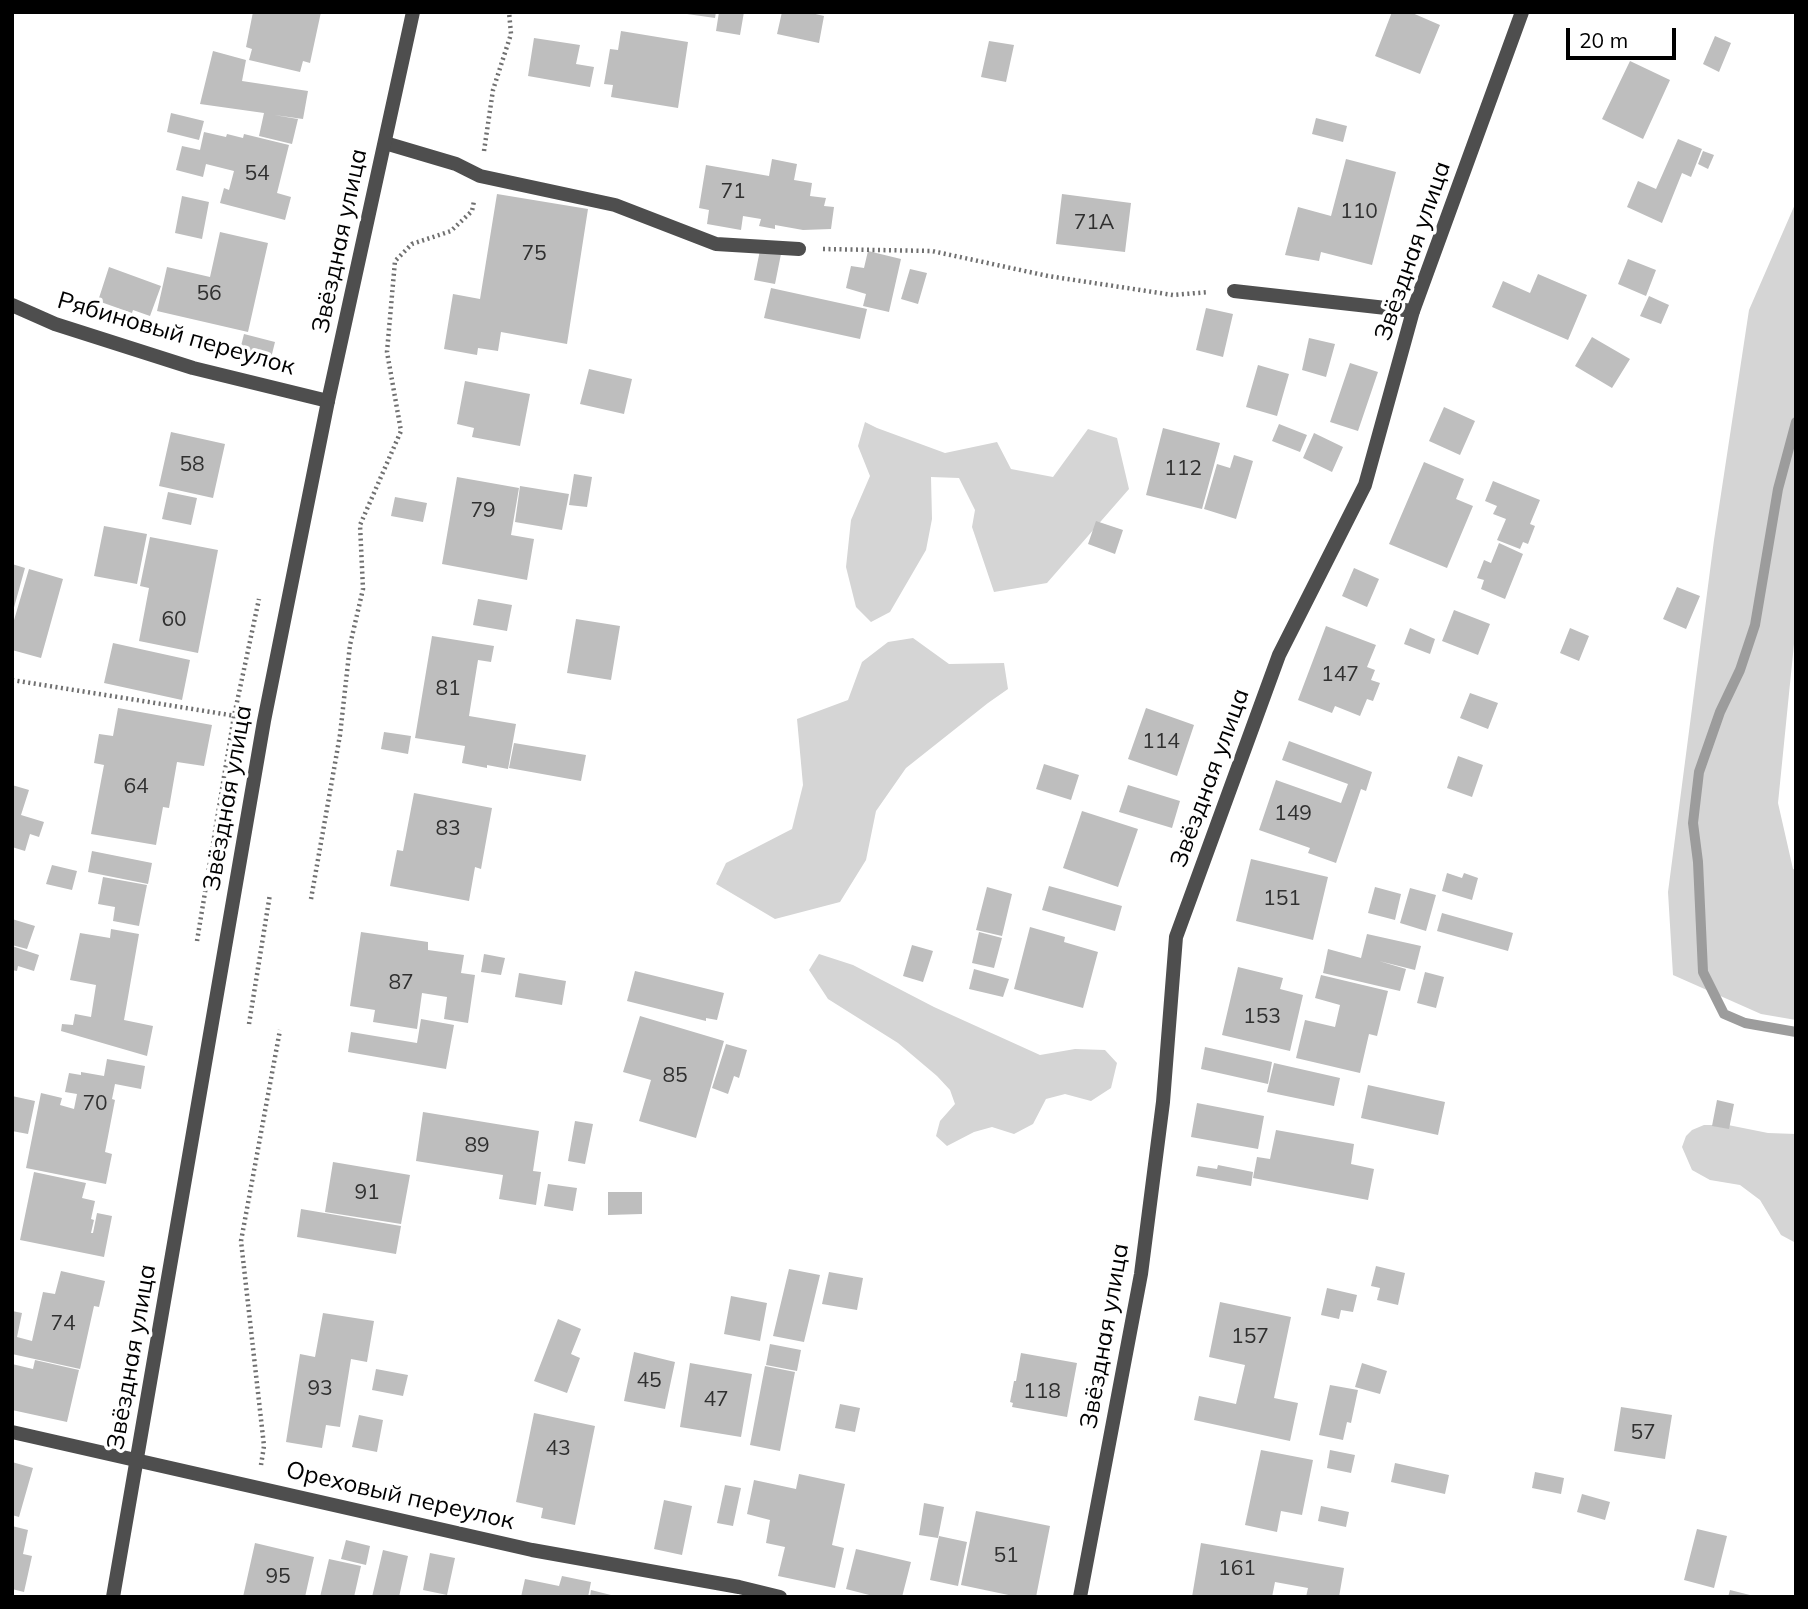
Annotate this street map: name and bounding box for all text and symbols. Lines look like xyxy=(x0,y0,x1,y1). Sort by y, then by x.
scale bar xyxy=(1570,14,1680,58)
text: 20 m xyxy=(1579,27,1628,53)
street label: Звёздная улица xyxy=(306,146,374,336)
street label: Звёздная улица xyxy=(1369,158,1457,344)
house number: 54 xyxy=(244,161,270,187)
house number: 71 xyxy=(720,179,746,205)
house number: 110 xyxy=(1340,199,1378,225)
house number: 71А xyxy=(1074,210,1114,236)
house number: 75 xyxy=(521,241,547,267)
house number: 56 xyxy=(196,281,222,307)
street label: Рябиновый переулок xyxy=(54,286,298,382)
house number: 58 xyxy=(179,452,205,478)
house number: 112 xyxy=(1164,456,1202,482)
house number: 79 xyxy=(470,498,496,524)
house number: 60 xyxy=(161,607,187,633)
house number: 147 xyxy=(1321,662,1359,688)
house number: 81 xyxy=(435,676,461,702)
street label: Звёздная улица xyxy=(1164,685,1256,871)
street label: Звёздная улица xyxy=(198,703,258,893)
house number: 114 xyxy=(1142,729,1180,755)
house number: 64 xyxy=(123,774,149,800)
house number: 149 xyxy=(1274,801,1312,827)
house number: 83 xyxy=(435,816,461,842)
house number: 151 xyxy=(1263,886,1301,912)
house number: 87 xyxy=(388,970,414,996)
house number: 153 xyxy=(1243,1004,1281,1030)
house number: 85 xyxy=(662,1063,688,1089)
house number: 70 xyxy=(82,1091,108,1117)
house number: 89 xyxy=(464,1133,490,1159)
house number: 91 xyxy=(354,1180,380,1206)
street label: Звёздная улица xyxy=(1075,1241,1135,1431)
street label: Звёздная улица xyxy=(102,1262,162,1452)
house number: 74 xyxy=(50,1311,76,1337)
house number: 157 xyxy=(1231,1324,1269,1350)
house number: 45 xyxy=(636,1368,662,1394)
house number: 93 xyxy=(307,1376,333,1402)
house number: 118 xyxy=(1023,1379,1061,1405)
house number: 47 xyxy=(703,1387,729,1413)
house number: 57 xyxy=(1630,1420,1656,1446)
house number: 43 xyxy=(545,1436,571,1462)
street label: Ореховый переулок xyxy=(283,1456,517,1536)
house number: 51 xyxy=(993,1543,1019,1569)
house number: 161 xyxy=(1218,1556,1256,1582)
house number: 95 xyxy=(265,1564,291,1590)

